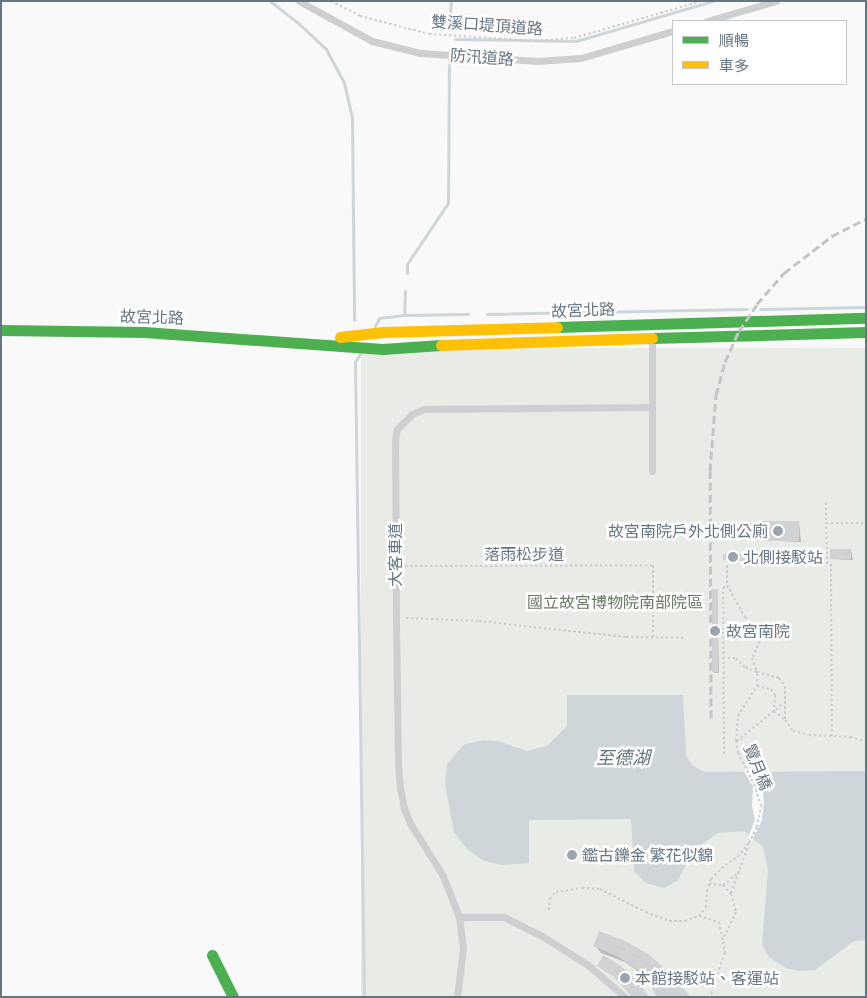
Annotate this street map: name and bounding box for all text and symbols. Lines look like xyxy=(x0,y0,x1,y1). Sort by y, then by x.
street label: 雙溪口堤頂道路 xyxy=(430,12,544,38)
legend xyxy=(672,20,847,85)
text: 順暢 xyxy=(719,31,749,49)
street label: 防汛道路 xyxy=(449,45,515,69)
text: 車多 xyxy=(719,56,749,74)
street label: 故宮北路 xyxy=(551,299,615,321)
street label: 故宮北路 xyxy=(120,306,184,328)
place label: 故宮南院戶外北側公廁 xyxy=(608,521,768,541)
street label: 大客車道 xyxy=(385,523,405,587)
marker: 故宮南院戶外北側公廁 xyxy=(772,525,784,537)
street label: 落雨松步道 xyxy=(484,544,564,564)
place label: 北側接駁站 xyxy=(743,547,823,567)
marker: 北側接駁站 xyxy=(727,551,739,563)
park label: 國立故宮博物院南部院區 xyxy=(527,592,703,612)
place label: 故宮南院 xyxy=(726,621,790,641)
marker: 故宮南院 xyxy=(708,624,722,638)
street label: 覽月橋 xyxy=(740,741,776,793)
water label: 至德湖 xyxy=(596,746,650,768)
place label: 鑑古鑠金 繁花似錦 xyxy=(582,845,714,865)
marker: 鑑古鑠金 繁花似錦 xyxy=(566,849,578,861)
place label: 本館接駁站、客運站 xyxy=(635,968,779,988)
marker: 本館接駁站、客運站 xyxy=(619,972,631,984)

